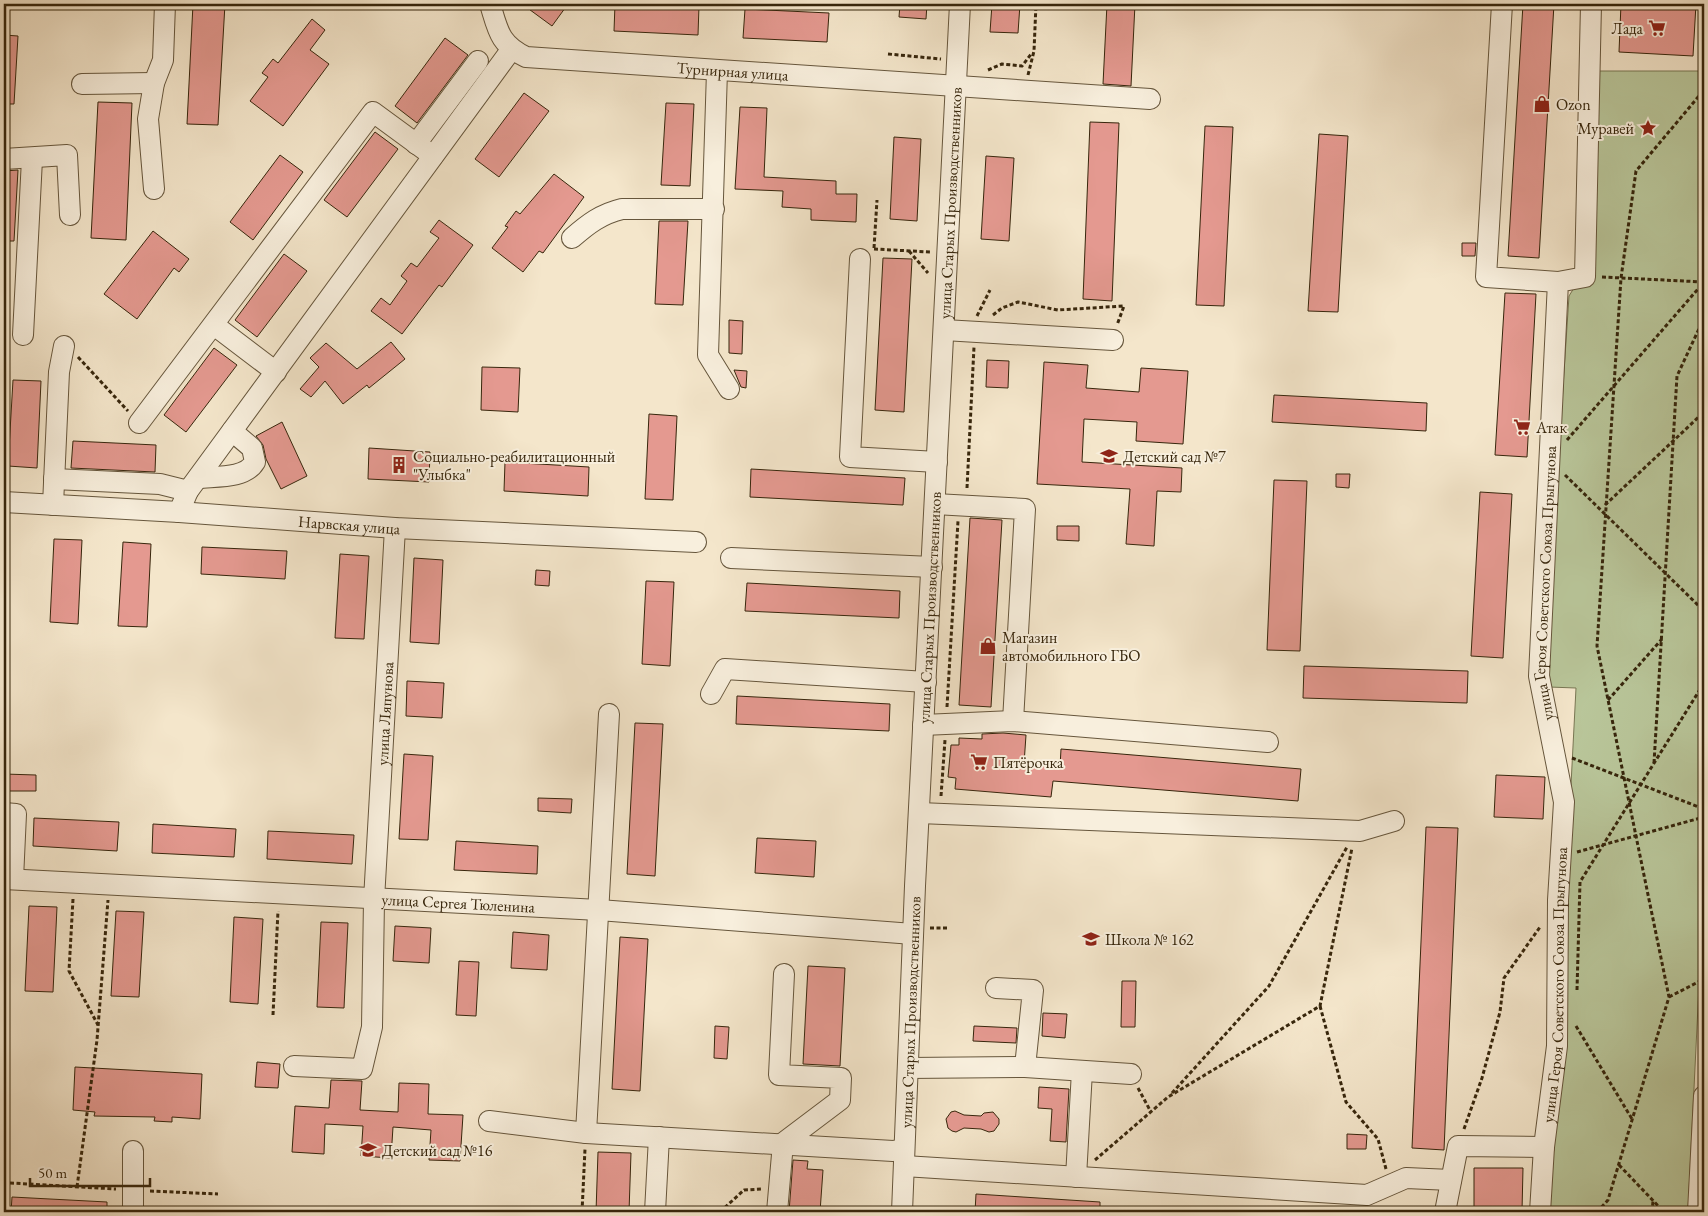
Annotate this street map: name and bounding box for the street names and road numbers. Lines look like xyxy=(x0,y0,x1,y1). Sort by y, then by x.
street label: Турнирная улица xyxy=(676,57,790,85)
street label: улица Старых Производственников xyxy=(933,87,966,320)
street label: улица Героя Советского Союза Прыгунова xyxy=(1528,445,1561,723)
street label: улица Старых Производственников xyxy=(913,491,946,724)
street label: Нарвская улица xyxy=(297,510,401,539)
street label: улица Ляпунова xyxy=(371,661,398,766)
street label: улица Героя Советского Союза Прыгунова xyxy=(1537,846,1572,1124)
street label: улица Сергея Тюленина xyxy=(381,888,536,917)
street label: улица Старых Производственников xyxy=(895,896,925,1129)

